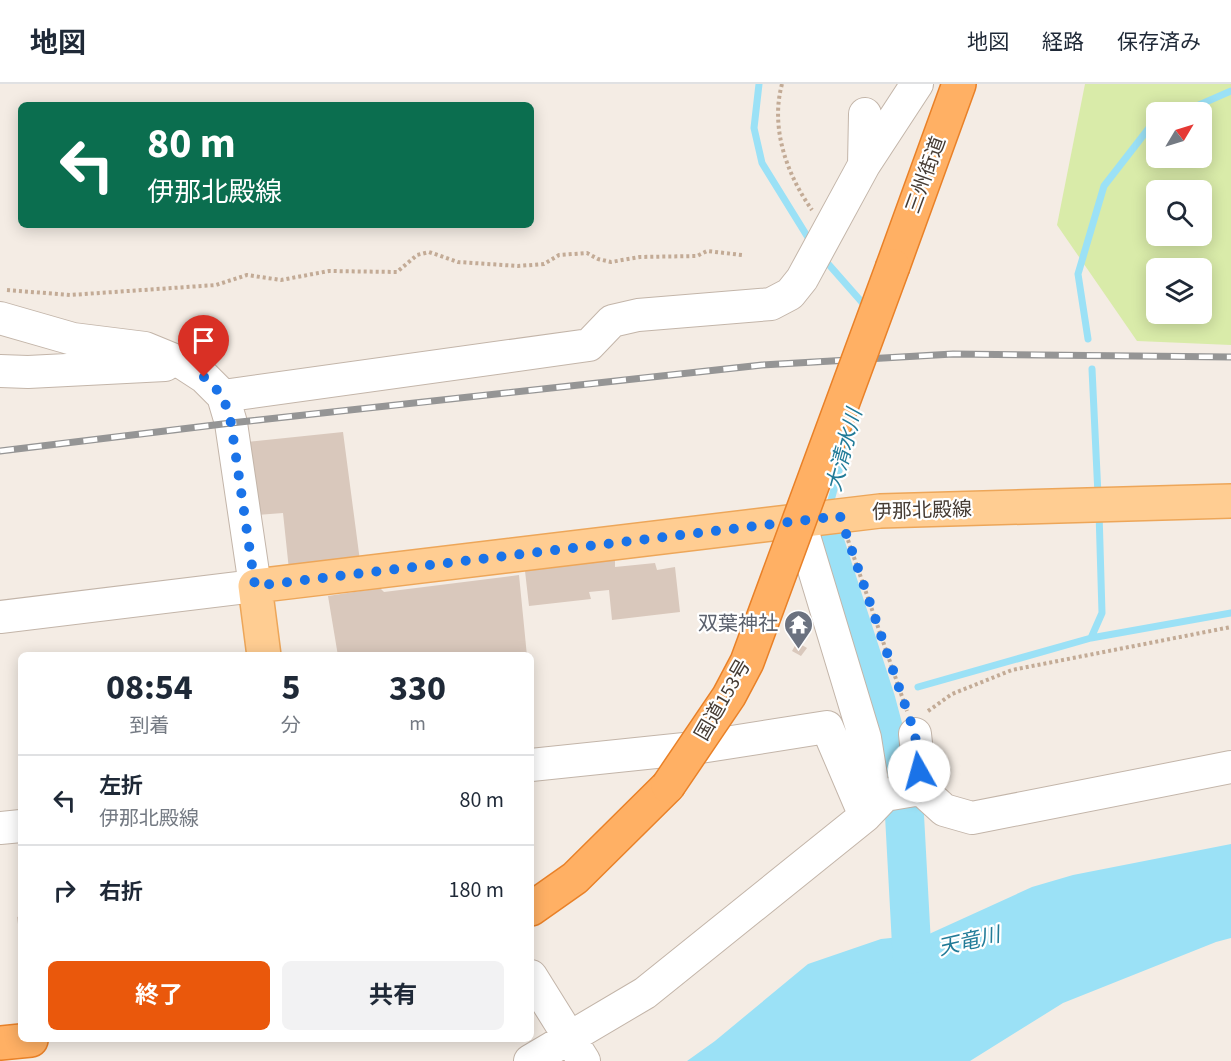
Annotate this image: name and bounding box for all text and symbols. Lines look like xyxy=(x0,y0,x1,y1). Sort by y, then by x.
text: 地図 xyxy=(30,23,86,63)
text: 地図 xyxy=(967,27,1009,57)
text: 経路 xyxy=(1042,27,1084,57)
text: 保存済み xyxy=(1117,27,1201,57)
north arrow xyxy=(1146,102,1212,168)
map controls xyxy=(1146,102,1212,324)
text: 80 m xyxy=(147,114,236,174)
icon: left xyxy=(48,126,126,204)
street label: 三州街道 xyxy=(899,133,953,217)
text: 伊那北殿線 xyxy=(147,173,282,212)
button: search xyxy=(1146,180,1212,246)
button: layers xyxy=(1146,258,1212,324)
pin xyxy=(178,315,229,377)
icon: arrive xyxy=(187,324,220,357)
water label: 大清水川 xyxy=(819,404,870,494)
street label: 伊那北殿線 xyxy=(872,495,972,527)
temple icon: 双葉神社 xyxy=(783,608,815,650)
place label: 双葉神社 xyxy=(698,610,778,638)
street label: 国道153号 xyxy=(688,654,758,746)
text: 08:54 xyxy=(106,662,193,713)
text: 5 xyxy=(281,662,300,713)
text: 330 xyxy=(389,663,446,714)
text: m xyxy=(409,710,426,738)
text: 到着 xyxy=(129,712,169,740)
text: 分 xyxy=(281,712,301,740)
position arrow xyxy=(887,739,951,803)
text: 左折 xyxy=(99,770,143,802)
icon: left xyxy=(48,784,81,817)
text: 80 m xyxy=(459,784,504,816)
text: 伊那北殿線 xyxy=(99,805,199,833)
icon: right xyxy=(48,874,81,907)
text: 180 m xyxy=(449,874,504,906)
text: 右折 xyxy=(99,876,143,908)
water label: 天竜川 xyxy=(935,919,1005,963)
button: 終了 xyxy=(48,961,270,1030)
button: 共有 xyxy=(282,961,504,1030)

